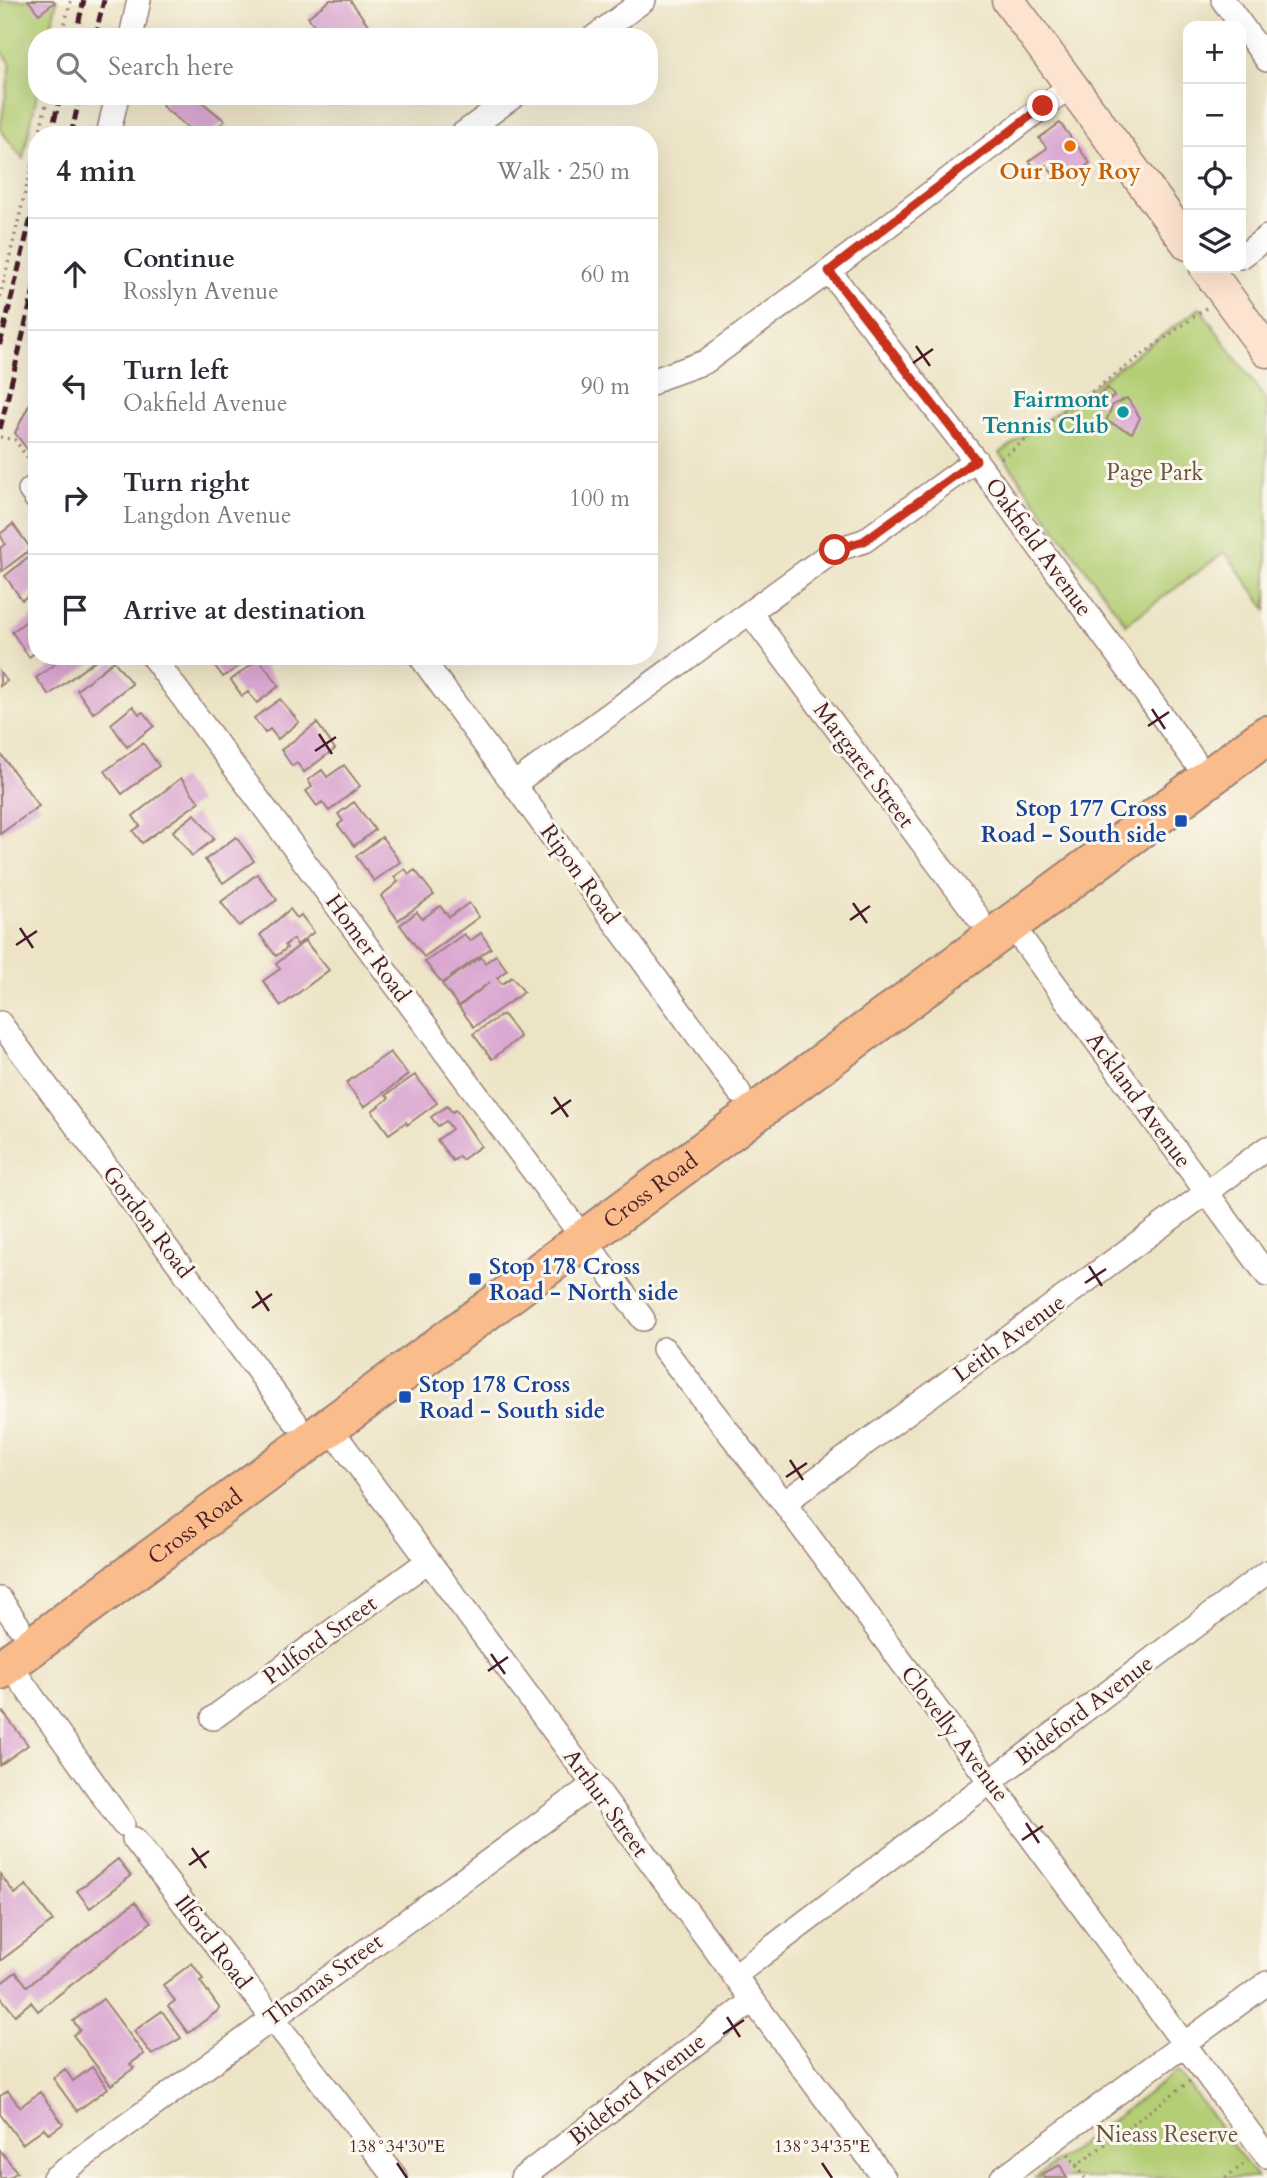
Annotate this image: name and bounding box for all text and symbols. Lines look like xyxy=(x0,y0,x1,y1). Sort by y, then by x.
map controls xyxy=(1183,21,1246,273)
button: + xyxy=(1183,21,1246,84)
search box xyxy=(28,28,658,105)
icon: search xyxy=(52,48,90,86)
text: Search here xyxy=(108,49,234,84)
button: − xyxy=(1183,84,1246,147)
route end xyxy=(1027,90,1058,121)
marker: Our Boy Roy xyxy=(1062,138,1078,154)
button: locate xyxy=(1183,147,1246,210)
text: 4 min xyxy=(56,151,136,192)
text: Walk · 250 m xyxy=(497,156,630,187)
place label: Our Boy Roy xyxy=(999,156,1141,187)
button: layers xyxy=(1183,210,1246,273)
text: Continue xyxy=(123,241,235,276)
icon: ahead xyxy=(56,255,94,293)
text: 60 m xyxy=(581,259,630,290)
text: Rosslyn Avenue xyxy=(123,276,279,307)
text: Turn left xyxy=(123,353,228,388)
icon: left xyxy=(56,367,94,405)
text: 90 m xyxy=(581,371,630,402)
place label: Fairmont Tennis Club xyxy=(982,384,1109,441)
text: Oakfield Avenue xyxy=(123,388,287,419)
marker: Fairmont Tennis Club xyxy=(1115,404,1131,420)
park label: Page Park xyxy=(1106,457,1204,488)
text: Turn right xyxy=(123,465,250,500)
street label: Oakfield Avenue xyxy=(978,471,1100,623)
icon: right xyxy=(56,479,94,517)
text: 100 m xyxy=(569,483,630,514)
text: Langdon Avenue xyxy=(123,500,291,531)
route start xyxy=(819,534,850,565)
icon: arrive xyxy=(56,591,94,629)
text: Arrive at destination xyxy=(123,593,366,628)
street label: Margaret Street xyxy=(806,696,922,834)
place label: Stop 177 Cross Road - South side xyxy=(981,793,1167,850)
marker: Stop 177 Cross Road - South side xyxy=(1173,813,1189,829)
street label: Ripon Road xyxy=(533,818,627,931)
street label: Homer Road xyxy=(318,888,418,1009)
street label: Ackland Avenue xyxy=(1079,1026,1199,1174)
street label: Cross Road xyxy=(596,1144,704,1236)
street label: Gordon Road xyxy=(95,1159,201,1285)
place label: Stop 178 Cross Road - North side xyxy=(489,1251,679,1308)
marker: Stop 178 Cross Road - North side xyxy=(467,1271,483,1287)
street label: Leith Avenue xyxy=(947,1287,1071,1389)
place label: Stop 178 Cross Road - South side xyxy=(419,1369,605,1426)
marker: Stop 178 Cross Road - South side xyxy=(397,1389,413,1405)
street label: Cross Road xyxy=(141,1481,249,1572)
street label: Pulford Street xyxy=(257,1588,383,1692)
street label: Bideford Avenue xyxy=(1009,1648,1159,1772)
street label: Clovelly Avenue xyxy=(894,1660,1016,1808)
street label: Arthur Street xyxy=(556,1742,656,1864)
street label: Ilford Road xyxy=(167,1889,259,1996)
street label: Thomas Street xyxy=(257,1926,389,2034)
street label: Bideford Avenue xyxy=(562,2026,712,2152)
park label: Nieass Reserve xyxy=(1095,2119,1239,2150)
text: 138°34'30"E xyxy=(349,2134,445,2159)
text: 138°34'35"E xyxy=(774,2134,870,2159)

